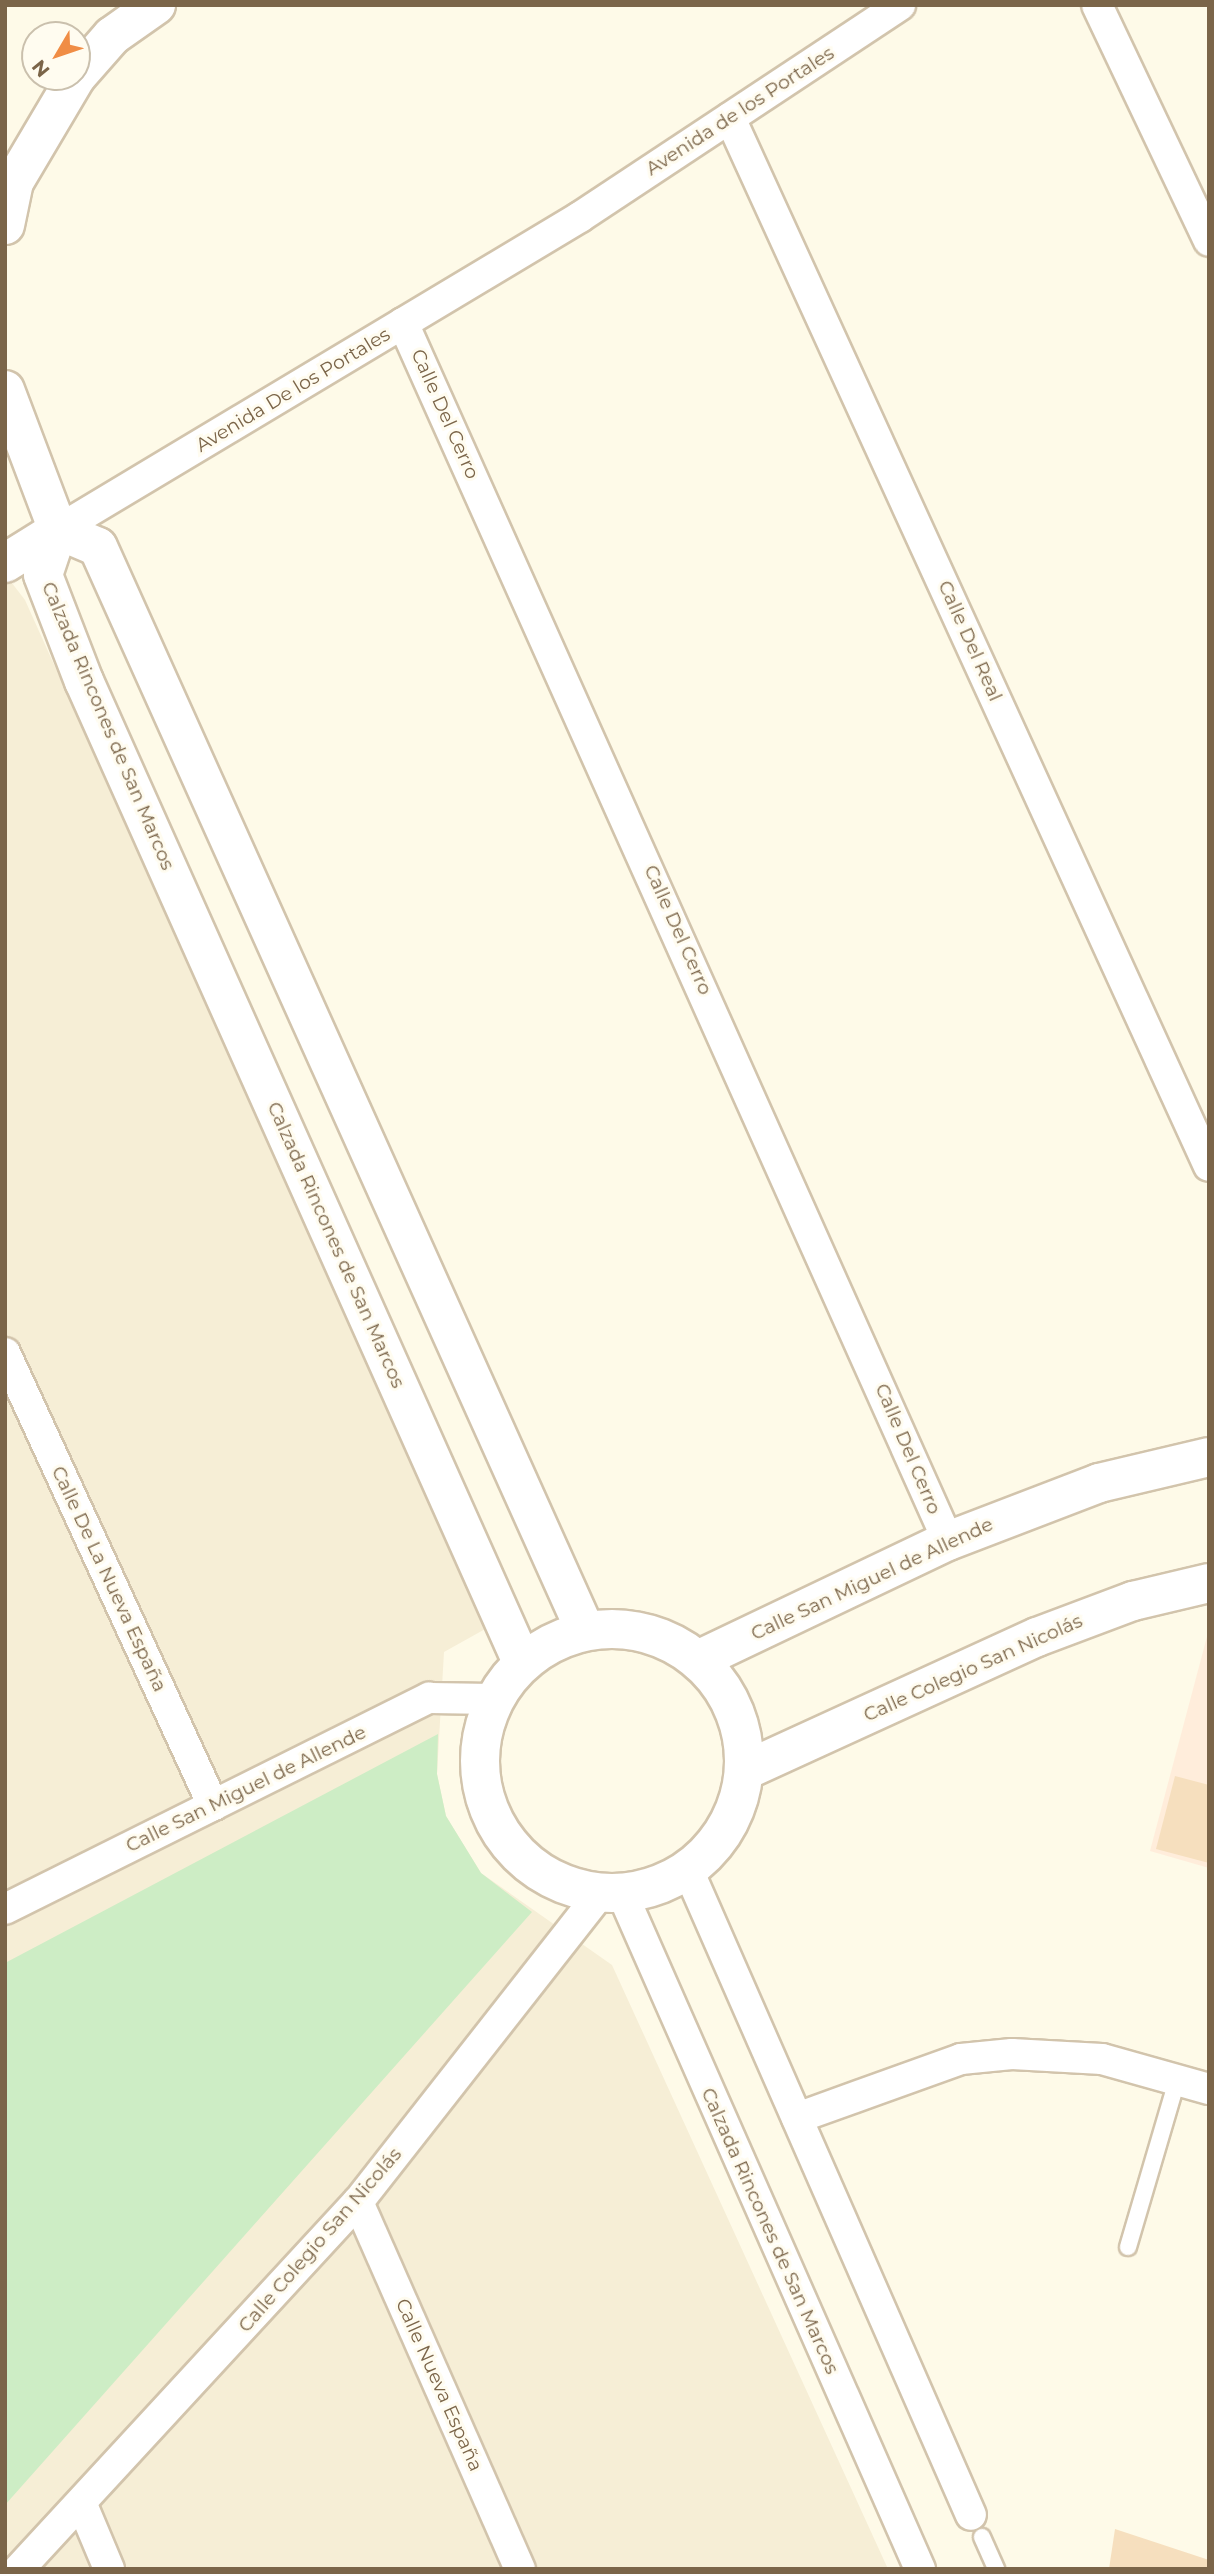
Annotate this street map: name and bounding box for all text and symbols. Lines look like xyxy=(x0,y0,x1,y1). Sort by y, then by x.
north arrow xyxy=(21,21,91,91)
street label: Avenida de los Portales xyxy=(642,42,838,180)
text: N xyxy=(27,55,55,81)
street label: Avenida De los Portales xyxy=(192,323,394,457)
street label: Calle Del Cerro xyxy=(406,346,484,482)
street label: Calle Del Real xyxy=(933,577,1007,705)
street label: Calzada Rincones de San Marcos xyxy=(37,578,179,874)
street label: Calle Del Cerro xyxy=(639,862,717,998)
street label: Calzada Rincones de San Marcos xyxy=(262,1098,410,1392)
street label: Calle Del Cerro xyxy=(870,1380,946,1518)
street label: Calle De La Nueva España xyxy=(47,1463,171,1695)
street label: Calle San Miguel de Allende xyxy=(747,1513,997,1645)
street label: Calle Colegio San Nicolás xyxy=(860,1609,1086,1727)
street label: Calle San Miguel de Allende xyxy=(122,1721,370,1857)
street label: Calzada Rincones de San Marcos xyxy=(696,2084,844,2378)
street label: Calle Colegio San Nicolás xyxy=(234,2143,406,2337)
street label: Calle Nueva España xyxy=(391,2295,487,2475)

